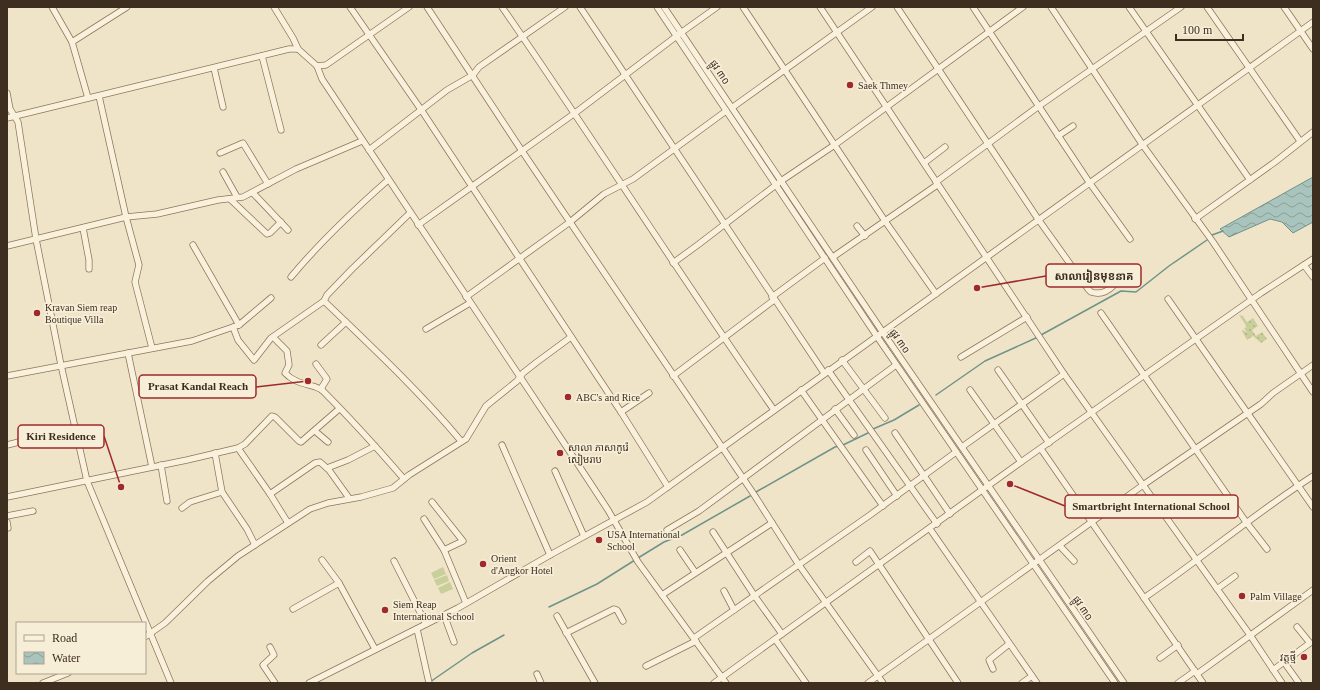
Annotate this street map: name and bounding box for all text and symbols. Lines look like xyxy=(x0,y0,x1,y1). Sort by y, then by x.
scale bar xyxy=(1176,16,1243,42)
text: 100 m xyxy=(1182,23,1213,37)
street label: ផ្លូវ ៣០ xyxy=(705,58,732,89)
marker: Saek Thmey xyxy=(845,80,855,90)
place label: Saek Thmey xyxy=(858,80,908,91)
callout: សាលារៀនមុខនាគ xyxy=(1046,264,1141,287)
text: សាលារៀនមុខនាគ xyxy=(1054,269,1134,283)
place label: Kravan Siem reap Boutique Villa xyxy=(45,302,117,325)
marker: Kravan Siem reap Boutique Villa xyxy=(32,308,42,318)
street label: ផ្លូវ ៣០ xyxy=(884,327,912,358)
callout: Prasat Kandal Reach xyxy=(139,375,256,398)
text: Prasat Kandal Reach xyxy=(148,380,248,392)
marker: ABC's and Rice xyxy=(563,392,573,402)
place label: ABC's and Rice xyxy=(576,392,641,403)
callout: Kiri Residence xyxy=(18,425,104,448)
text: Kiri Residence xyxy=(26,430,96,442)
place label: សាលា ភាសាកូរ៉េ សៀមរាប xyxy=(568,442,629,466)
marker: សាលា ភាសាកូរ៉េ សៀមរាប xyxy=(555,448,565,458)
callout: Smartbright International School xyxy=(1065,495,1238,518)
text: Smartbright International School xyxy=(1072,500,1230,512)
place label: USA International School xyxy=(607,529,680,552)
marker: USA International School xyxy=(594,535,604,545)
place label: Orient d'Angkor Hotel xyxy=(491,553,553,576)
marker: Orient d'Angkor Hotel xyxy=(478,559,488,569)
marker: Palm Village xyxy=(1237,591,1247,601)
place label: Palm Village xyxy=(1250,591,1302,602)
street label: ផ្លូវ ៣០ xyxy=(1068,594,1095,625)
place label: Siem Reap International School xyxy=(393,599,475,622)
marker: Siem Reap International School xyxy=(380,605,390,615)
legend xyxy=(16,622,146,674)
text: Road xyxy=(52,631,77,645)
place label: វត្តថ្មី xyxy=(1280,650,1296,664)
text: Water xyxy=(52,651,80,665)
marker: វត្តថ្មី xyxy=(1299,652,1309,662)

